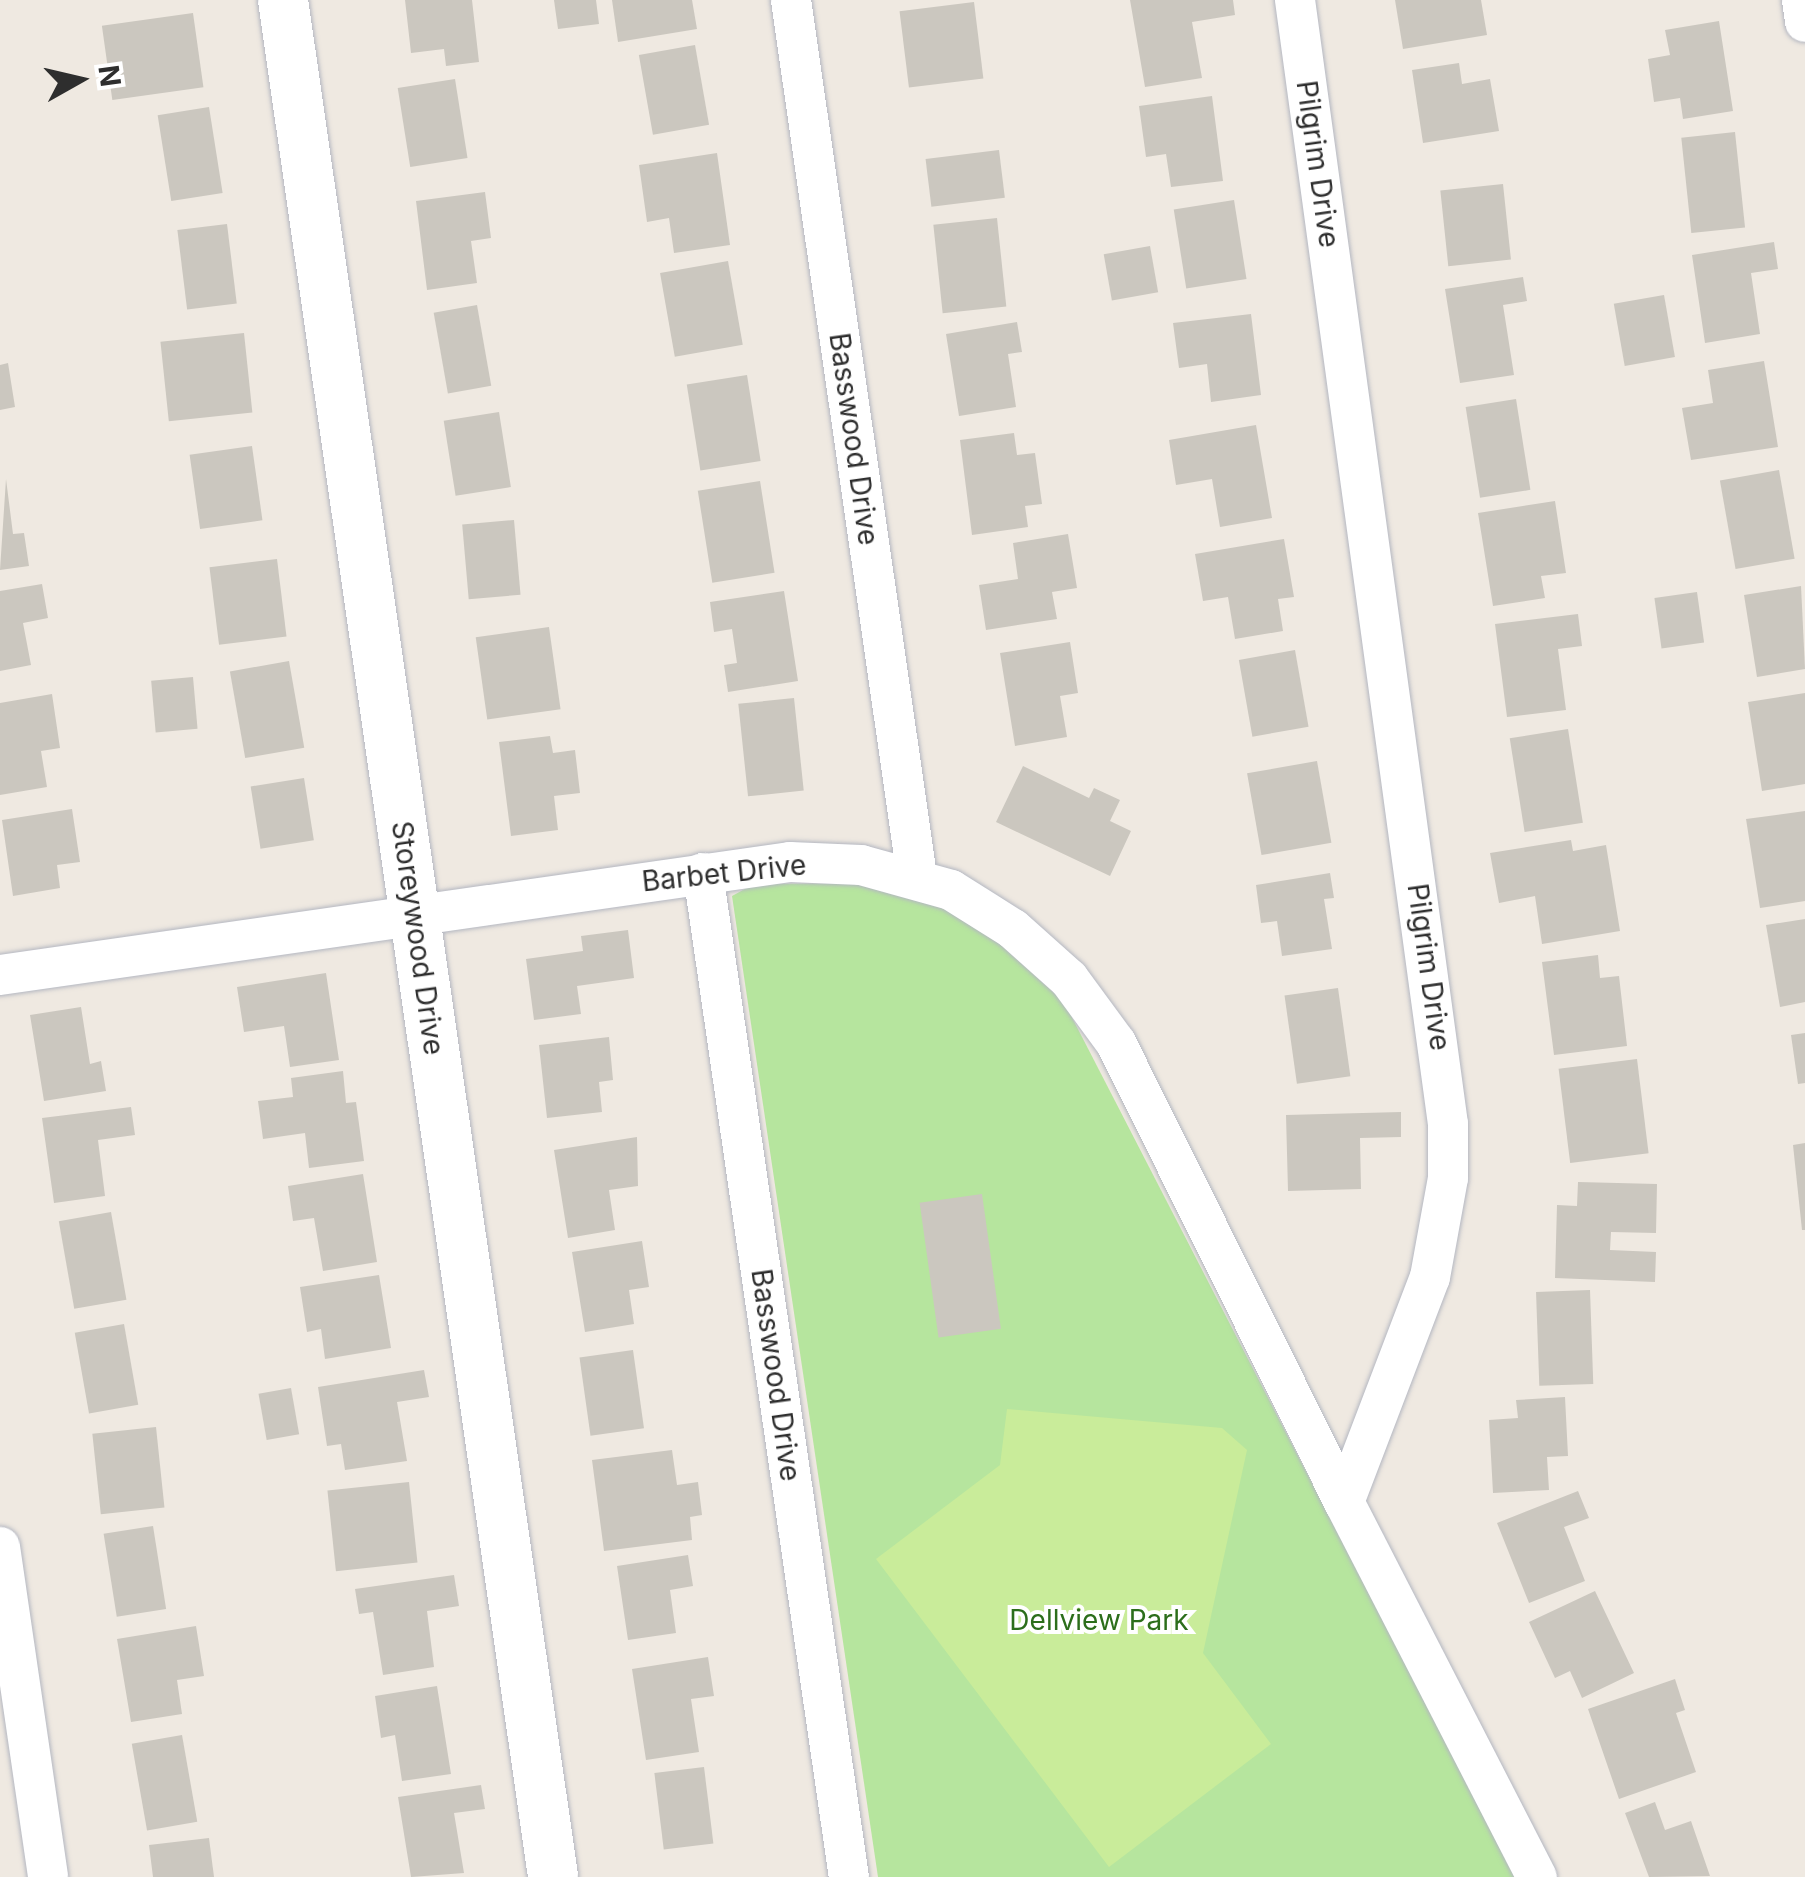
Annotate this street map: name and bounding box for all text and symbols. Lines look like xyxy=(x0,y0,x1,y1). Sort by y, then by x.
north arrow xyxy=(30,30,130,130)
text: N xyxy=(91,63,128,89)
street label: Pilgrim Drive xyxy=(1290,78,1346,250)
street label: Basswood Drive xyxy=(822,331,886,547)
street label: Storeywood Drive xyxy=(385,819,451,1057)
street label: Barbet Drive xyxy=(640,848,808,898)
street label: Pilgrim Drive xyxy=(1401,881,1457,1053)
street label: Basswood Drive xyxy=(744,1267,808,1483)
park label: Dellview Park xyxy=(1009,1603,1189,1637)

